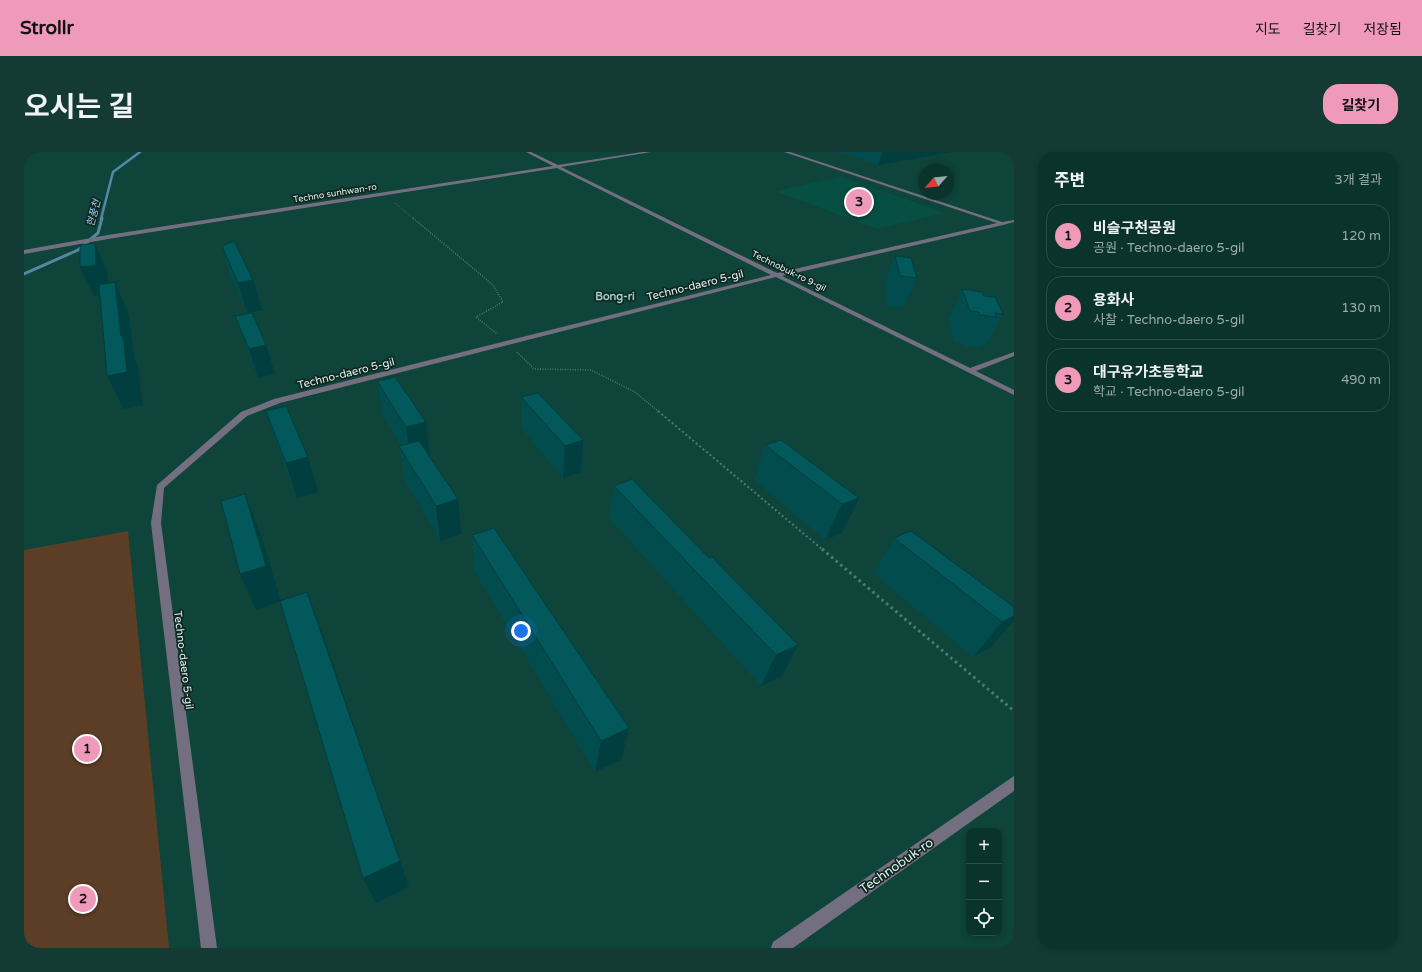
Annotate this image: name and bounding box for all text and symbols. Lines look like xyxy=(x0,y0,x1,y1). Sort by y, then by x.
text: Strollr xyxy=(20,17,74,39)
text: 지도 xyxy=(1255,21,1281,38)
text: 길찾기 xyxy=(1303,21,1341,38)
text: 저장됨 xyxy=(1363,21,1402,38)
button: 길찾기 xyxy=(1323,84,1398,124)
text: 오시는 길 xyxy=(24,90,134,124)
north arrow xyxy=(918,164,954,200)
text: 주변 xyxy=(1054,170,1085,191)
text: 3개 결과 xyxy=(1335,172,1382,188)
street label: Techno sunhwan-ro xyxy=(293,181,378,206)
pin: 3 xyxy=(846,187,872,217)
water label: 현풍천 xyxy=(85,197,104,228)
text: 비슬구천공원 xyxy=(1093,219,1176,237)
text: 1 xyxy=(1064,228,1072,244)
text: 120 m xyxy=(1341,228,1381,244)
text: 공원 · Techno-daero 5-gil xyxy=(1093,240,1245,256)
street label: Technobuk-ro 9-gil xyxy=(750,249,828,294)
street label: Techno-daero 5-gil xyxy=(645,267,745,304)
district label: Bong-ri xyxy=(595,290,635,304)
text: 용화사 xyxy=(1093,291,1134,309)
text: 2 xyxy=(1064,300,1072,316)
text: 130 m xyxy=(1341,300,1381,316)
text: 사찰 · Techno-daero 5-gil xyxy=(1093,312,1245,328)
street label: Techno-daero 5-gil xyxy=(296,355,396,392)
text: 대구유가초등학교 xyxy=(1093,363,1203,381)
text: 3 xyxy=(1064,372,1072,388)
text: 490 m xyxy=(1341,372,1381,388)
text: 학교 · Techno-daero 5-gil xyxy=(1093,384,1245,400)
street label: Techno-daero 5-gil xyxy=(171,610,196,710)
your location xyxy=(511,621,531,641)
pin: 1 xyxy=(74,734,100,764)
map controls xyxy=(966,828,1002,936)
button: + xyxy=(966,828,1002,864)
street label: Technobuk-ro xyxy=(857,834,937,897)
button: − xyxy=(966,864,1002,900)
pin: 2 xyxy=(70,884,96,914)
button: locate xyxy=(966,900,1002,936)

